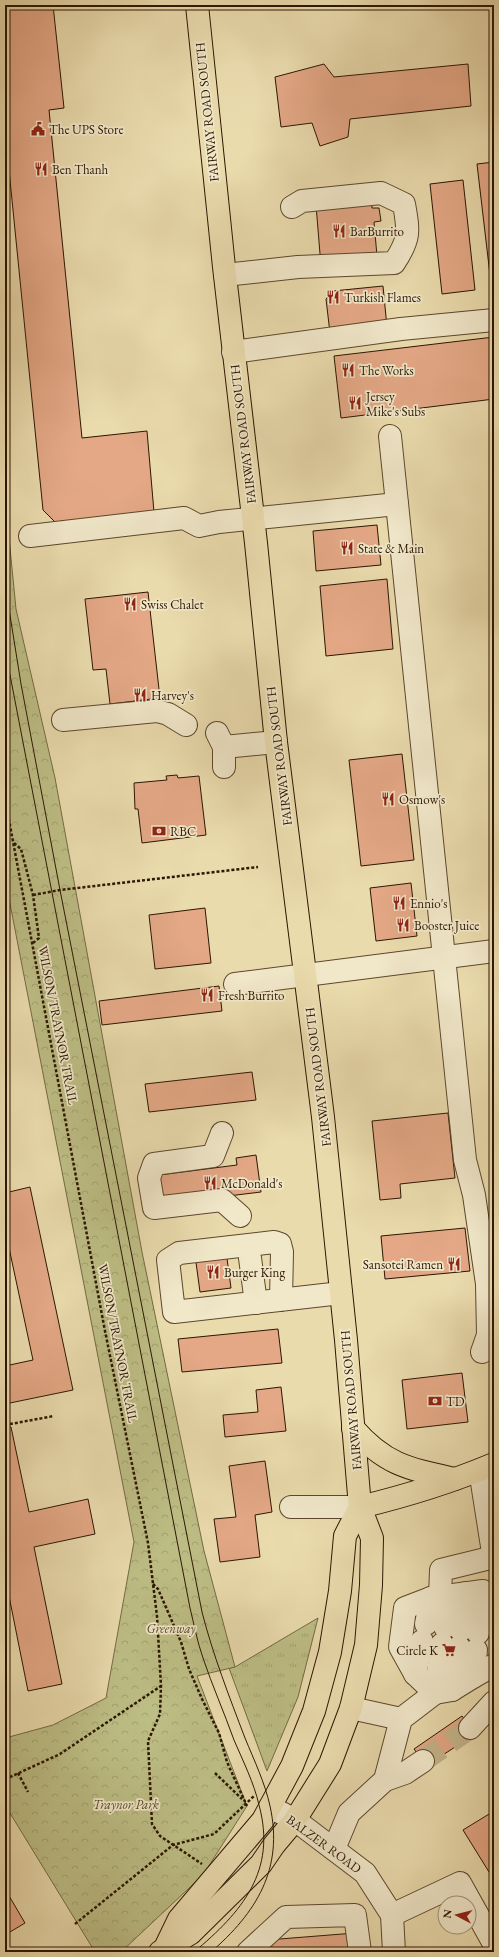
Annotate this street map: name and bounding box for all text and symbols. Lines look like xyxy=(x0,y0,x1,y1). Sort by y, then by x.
street label: FAIRWAY ROAD SOUTH xyxy=(191,41,223,183)
public building icon: The UPS Store xyxy=(30,121,46,137)
place label: The UPS Store xyxy=(49,121,123,138)
restaurant icon: Ben Thanh xyxy=(33,161,49,177)
place label: Ben Thanh xyxy=(52,161,109,178)
restaurant icon: BarBurrito xyxy=(331,223,347,239)
place label: BarBurrito xyxy=(350,223,404,240)
restaurant icon: Turkish Flames xyxy=(325,289,341,305)
place label: Turkish Flames xyxy=(344,289,421,306)
restaurant icon: The Works xyxy=(340,362,356,378)
place label: The Works xyxy=(359,362,414,379)
street label: FAIRWAY ROAD SOUTH xyxy=(226,363,260,505)
place label: Jersey Mike's Subs xyxy=(365,388,425,420)
restaurant icon: Jersey Mike's Subs xyxy=(347,395,363,411)
restaurant icon: State & Main xyxy=(339,540,355,556)
place label: State & Main xyxy=(358,540,424,557)
restaurant icon: Swiss Chalet xyxy=(122,596,138,612)
place label: Swiss Chalet xyxy=(141,596,204,613)
street label: FAIRWAY ROAD SOUTH xyxy=(262,685,296,827)
restaurant icon: Harvey's xyxy=(132,687,148,703)
place label: Harvey's xyxy=(151,687,194,704)
restaurant icon: Osmow's xyxy=(380,791,396,807)
place label: Osmow's xyxy=(399,791,445,808)
bank icon: RBC xyxy=(151,823,167,839)
place label: RBC xyxy=(170,823,196,840)
restaurant icon: Ennio's xyxy=(391,895,407,911)
place label: Ennio's xyxy=(410,895,447,912)
restaurant icon: Booster Juice xyxy=(395,917,411,933)
place label: Booster Juice xyxy=(414,917,479,934)
street label: WILSON/TRAYNOR TRAIL xyxy=(34,944,82,1106)
restaurant icon: Fresh Burrito xyxy=(199,987,215,1003)
place label: Fresh Burrito xyxy=(218,987,284,1004)
street label: FAIRWAY ROAD SOUTH xyxy=(301,1006,335,1148)
restaurant icon: McDonald's xyxy=(202,1175,218,1191)
place label: McDonald's xyxy=(221,1175,283,1192)
place label: Sansotei Ramen xyxy=(363,1256,443,1273)
restaurant icon: Sansotei Ramen xyxy=(446,1256,462,1272)
street label: WILSON/TRAYNOR TRAIL xyxy=(94,1262,142,1424)
restaurant icon: Burger King xyxy=(205,1264,221,1280)
place label: Burger King xyxy=(224,1264,285,1281)
street label: FAIRWAY ROAD SOUTH xyxy=(336,1329,366,1471)
bank icon: TD xyxy=(427,1393,443,1409)
place label: TD xyxy=(446,1393,465,1410)
park label: Greenway xyxy=(146,1620,196,1637)
place label: Circle K xyxy=(396,1642,438,1659)
supermarket icon: Circle K xyxy=(441,1642,457,1658)
park label: Traynor Park xyxy=(93,1796,159,1813)
street label: BALZER ROAD xyxy=(283,1811,365,1877)
north arrow xyxy=(437,1895,477,1935)
text: N xyxy=(440,1908,455,1919)

